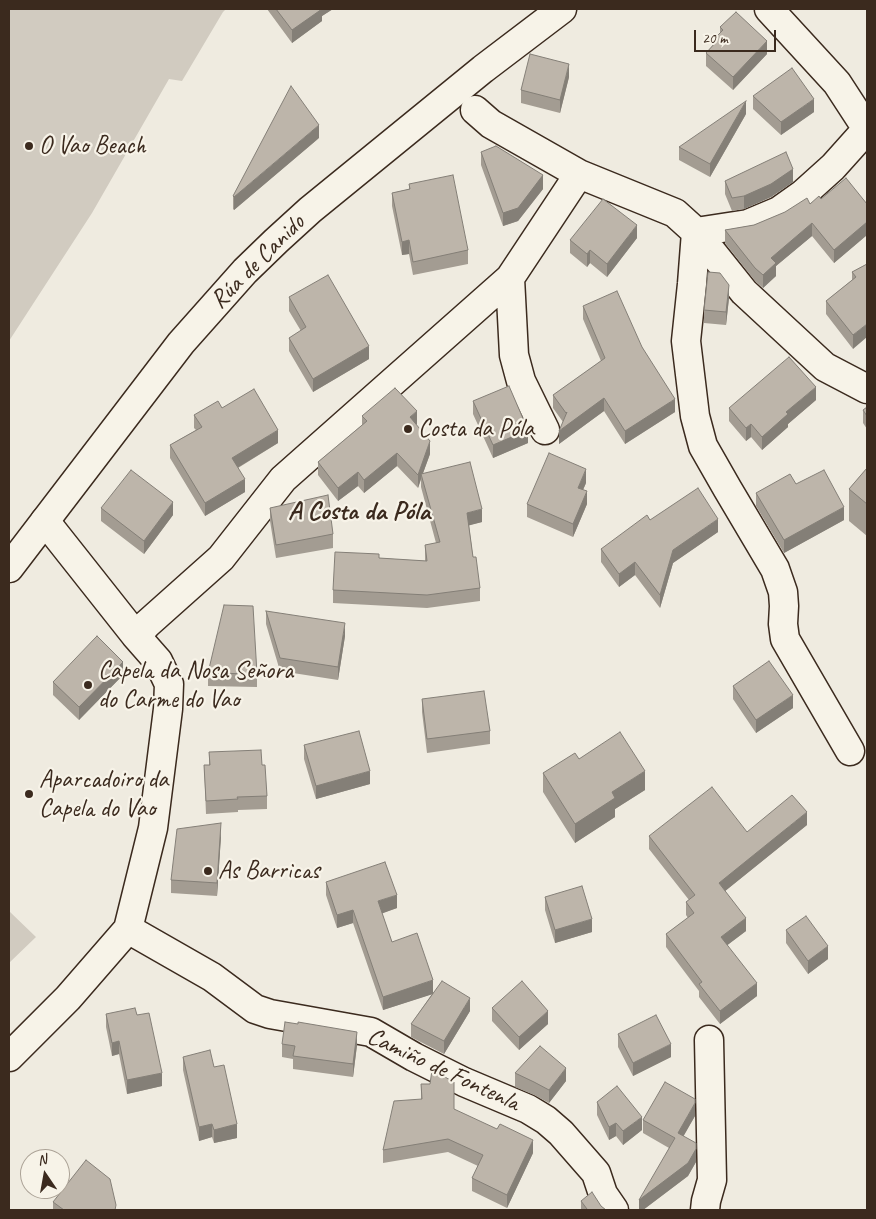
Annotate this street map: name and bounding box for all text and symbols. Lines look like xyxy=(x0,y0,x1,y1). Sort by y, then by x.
scale bar xyxy=(696,20,778,52)
text: 20 m xyxy=(702,29,728,48)
place label: O Vao Beach xyxy=(39,131,146,161)
marker: O Vao Beach xyxy=(23,140,35,152)
street label: Rúa de Canido xyxy=(205,209,311,315)
place label: Costa da Póla xyxy=(418,414,534,444)
marker: Costa da Póla xyxy=(402,423,414,435)
district label: A Costa da Póla xyxy=(288,496,430,528)
place label: Capela da Nosa Señora do Carme do Vao xyxy=(98,656,293,715)
marker: Capela da Nosa Señora do Carme do Vao xyxy=(82,679,94,691)
place label: Aparcadoiro da Capela do Vao xyxy=(39,765,168,824)
marker: Aparcadoiro da Capela do Vao xyxy=(23,788,35,800)
place label: As Barricas xyxy=(218,856,320,886)
marker: As Barricas xyxy=(202,865,214,877)
street label: Camiño de Fontenla xyxy=(362,1022,524,1118)
north arrow xyxy=(20,1149,70,1199)
text: N xyxy=(36,1151,48,1169)

